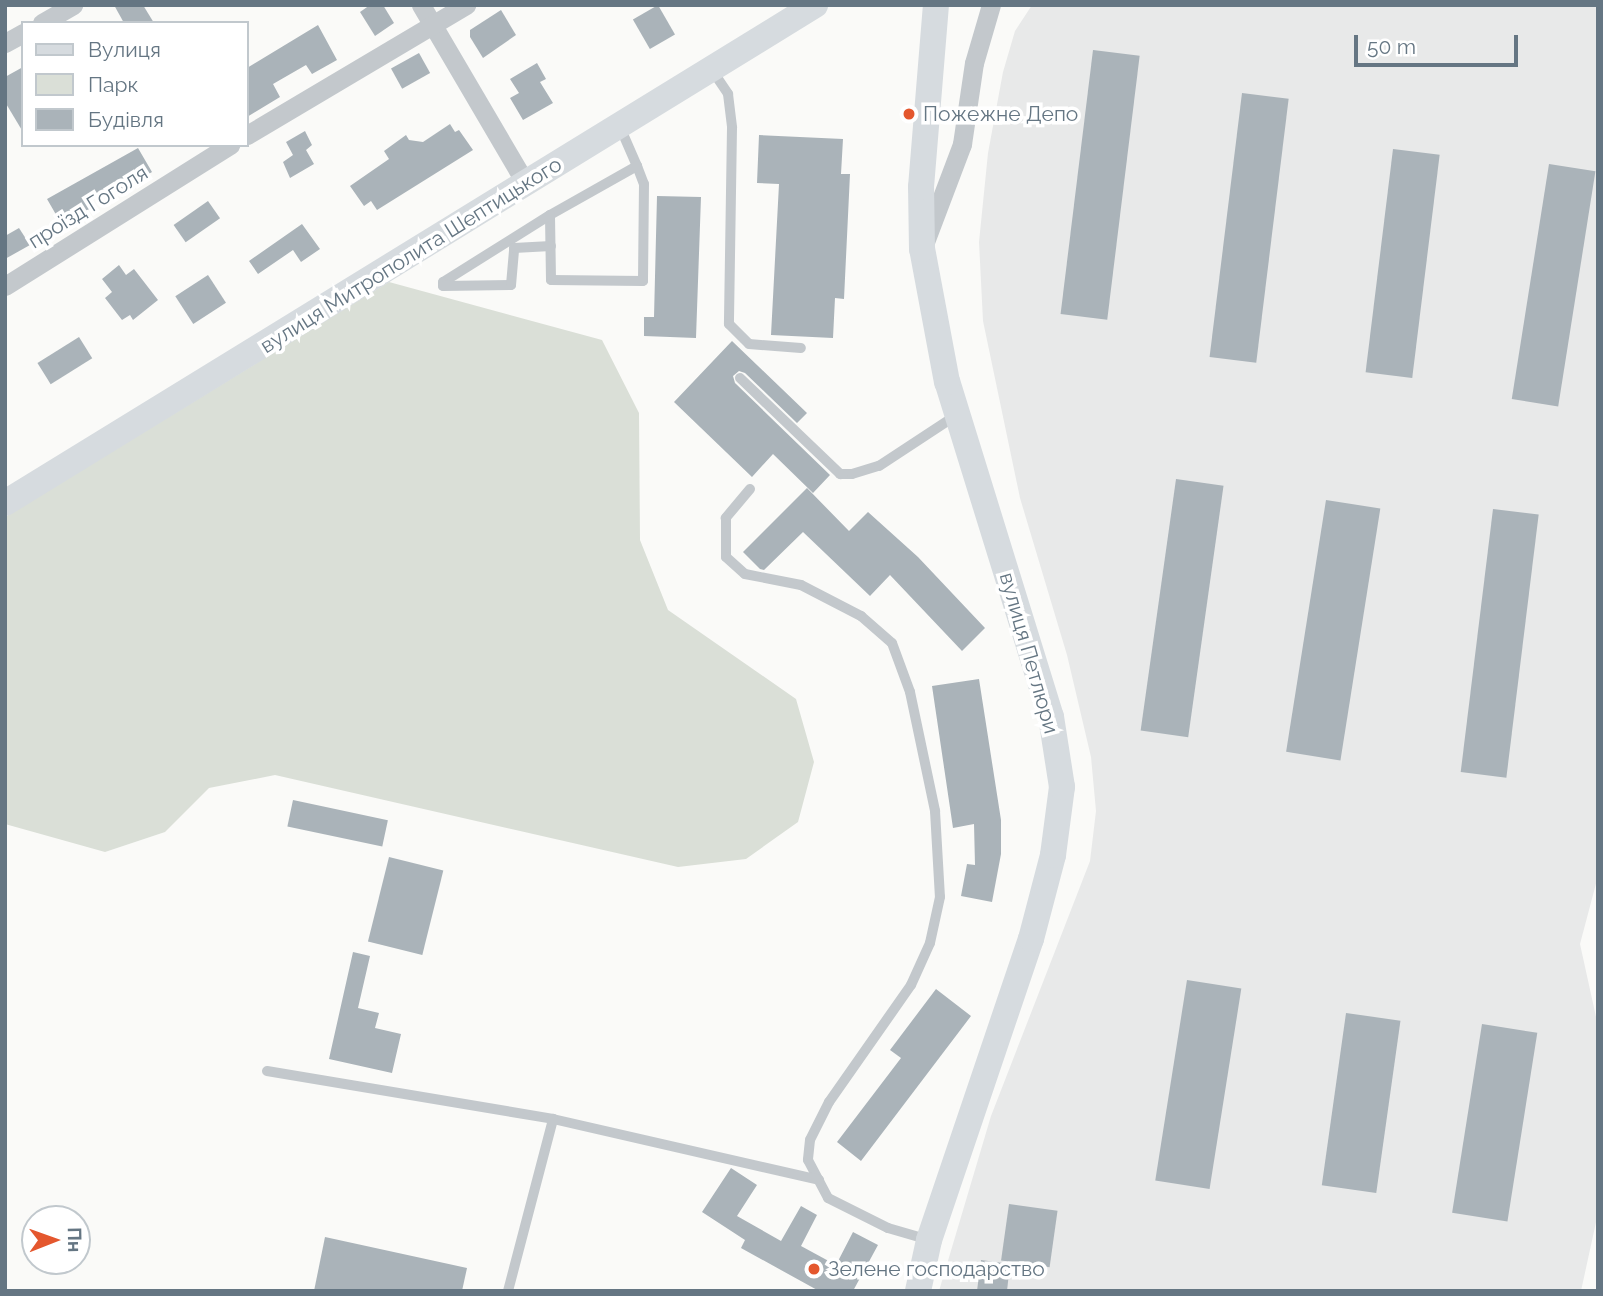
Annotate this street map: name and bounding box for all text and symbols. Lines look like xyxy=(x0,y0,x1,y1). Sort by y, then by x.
legend xyxy=(21,21,248,147)
scale bar xyxy=(1358,21,1522,65)
text: 50 m xyxy=(1367,34,1416,59)
text: Вулиця xyxy=(88,37,161,62)
text: Парк xyxy=(88,72,138,97)
place label: Пожежне Депо xyxy=(923,101,1078,127)
marker: Пожежне Депо xyxy=(901,106,917,122)
text: Будівля xyxy=(88,107,164,132)
street label: вулиця Митрополита Шептицького xyxy=(256,151,566,359)
street label: проїзд Гоголя xyxy=(24,160,152,254)
street label: вулиця Петлюри xyxy=(994,570,1064,736)
north arrow xyxy=(21,1205,91,1275)
text: Пн xyxy=(64,1227,86,1252)
place label: Зелене господарство xyxy=(828,1256,1045,1282)
marker: Зелене господарство xyxy=(806,1261,822,1277)

